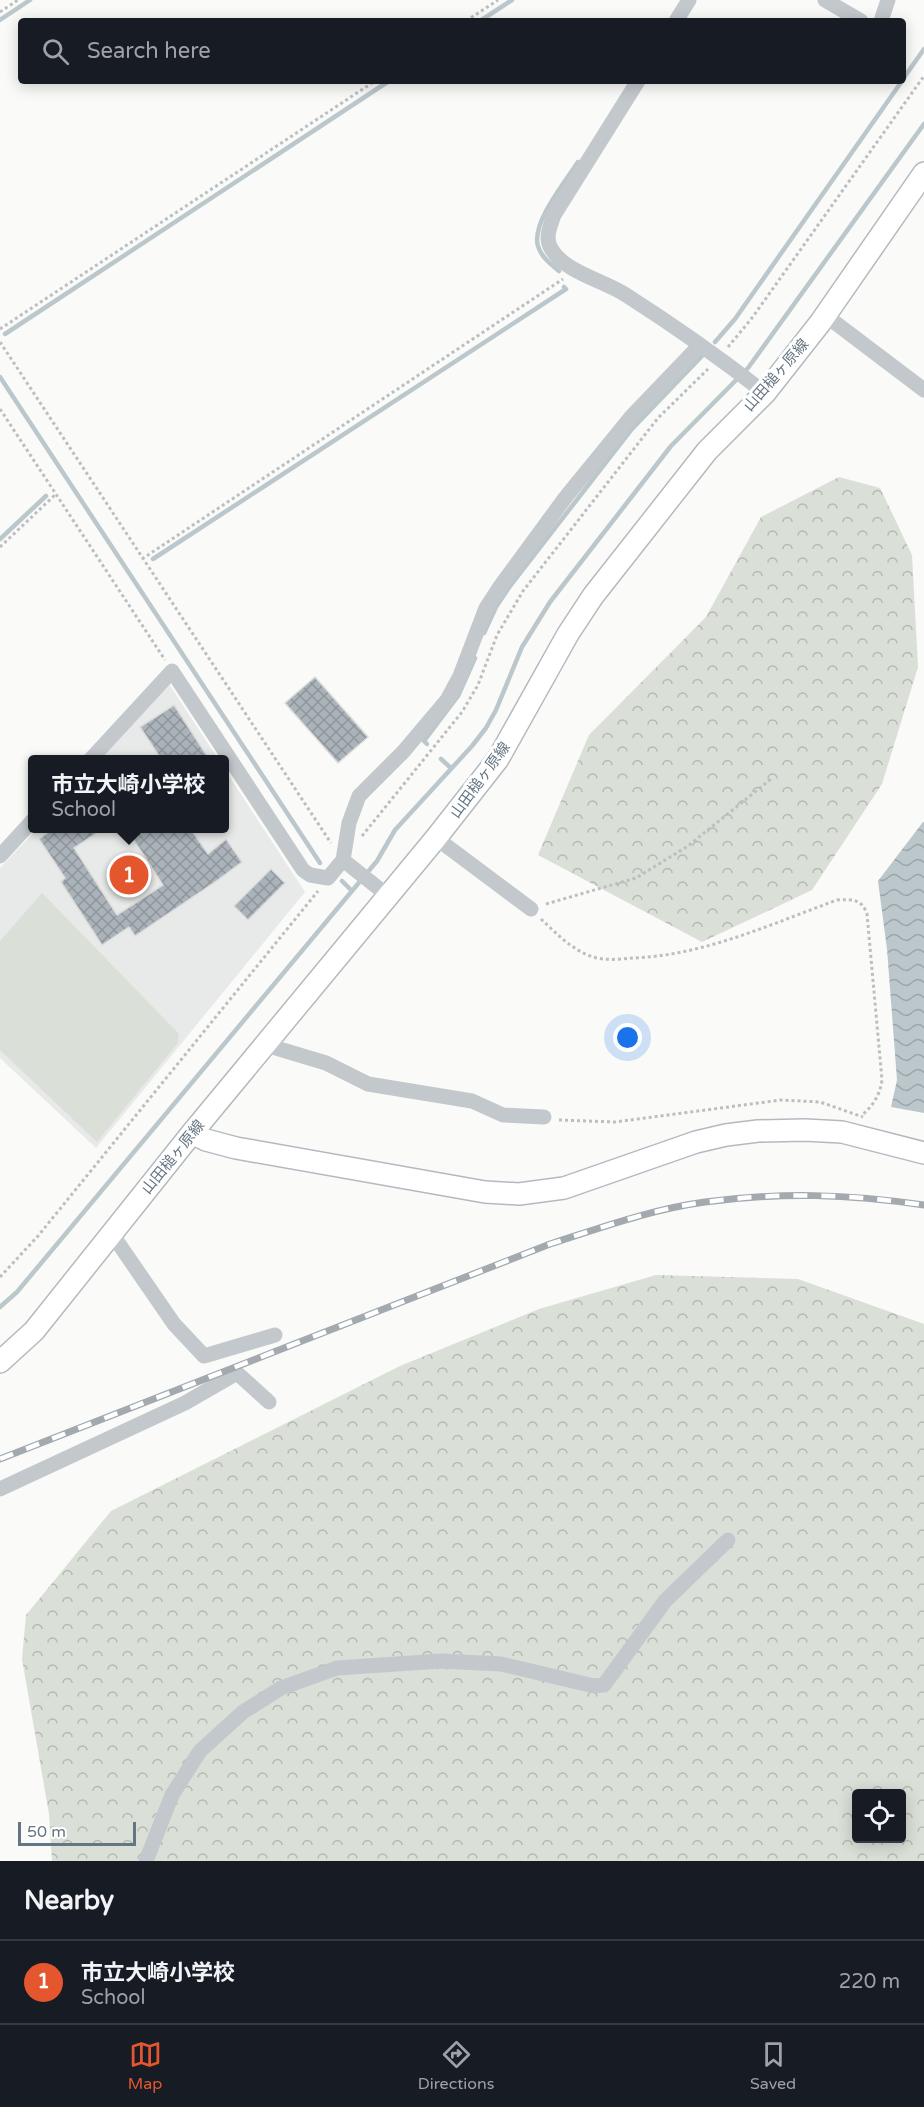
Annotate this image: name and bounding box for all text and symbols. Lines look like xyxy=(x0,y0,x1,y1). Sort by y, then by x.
search box xyxy=(18,18,906,84)
icon: search xyxy=(39,35,72,68)
text: Search here xyxy=(87,38,211,64)
street label: 山田槌ヶ原線 xyxy=(740,335,812,415)
street label: 山田槌ヶ原線 xyxy=(446,738,514,822)
popup xyxy=(28,755,229,833)
text: 市立大崎小学校 xyxy=(51,772,206,798)
text: School xyxy=(51,798,116,822)
pin: 1 xyxy=(110,852,148,898)
your location xyxy=(613,1023,642,1052)
street label: 山田槌ヶ原線 xyxy=(138,1116,208,1198)
map controls xyxy=(852,1789,906,1843)
button: locate xyxy=(852,1789,906,1843)
scale bar xyxy=(18,1819,136,1846)
text: 50 m xyxy=(27,1822,66,1842)
text: Nearby xyxy=(24,1885,114,1916)
text: 市立大崎小学校 xyxy=(81,1960,235,1986)
text: 1 xyxy=(37,1970,50,1994)
text: 220 m xyxy=(839,1970,900,1994)
text: School xyxy=(81,1986,145,2010)
tab: Map xyxy=(128,2038,162,2094)
tab: Directions xyxy=(418,2038,494,2094)
tab: Saved xyxy=(750,2038,796,2094)

